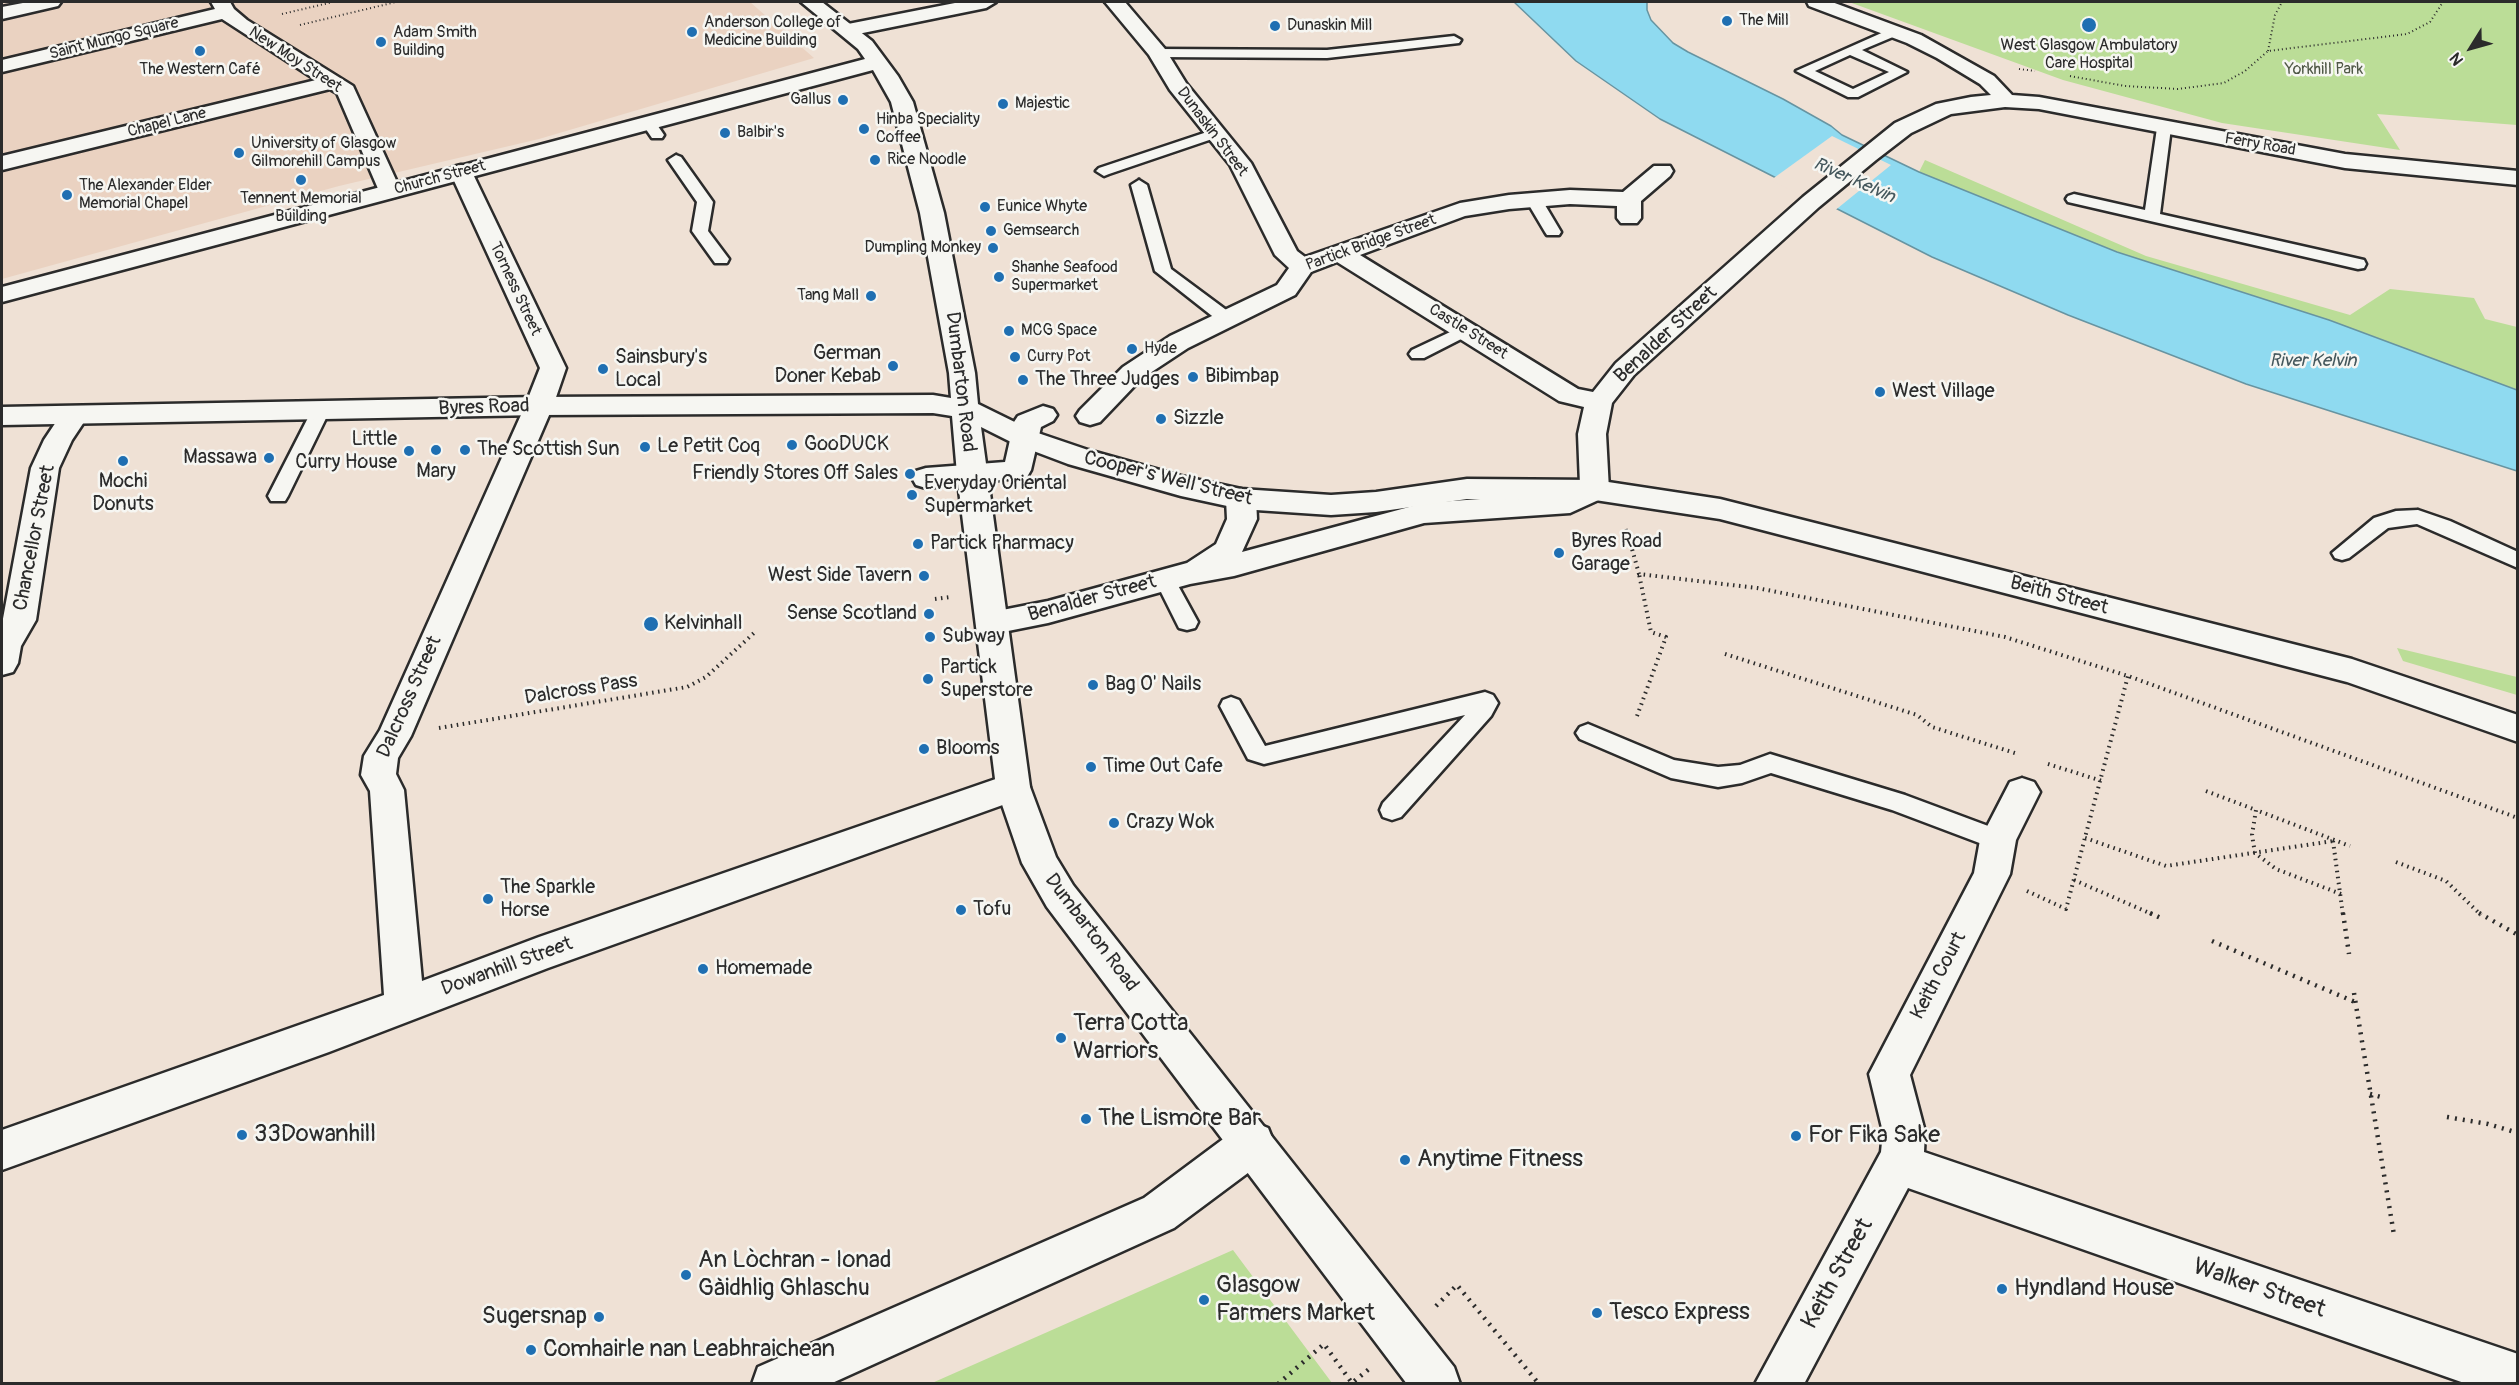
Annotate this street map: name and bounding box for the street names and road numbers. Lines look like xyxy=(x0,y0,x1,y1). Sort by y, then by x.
street label: Saint Mungo Square xyxy=(47,14,181,64)
street label: New Moy Street xyxy=(245,23,345,97)
street label: Dunaskin Street xyxy=(1172,84,1252,180)
street label: Chapel Lane xyxy=(126,104,208,142)
street label: Ferry Road xyxy=(2223,129,2297,161)
street label: Church Street xyxy=(392,157,488,199)
street label: Partick Bridge Street xyxy=(1303,211,1439,275)
street label: Torness Street xyxy=(485,239,545,339)
street label: Benalder Street xyxy=(1610,281,1722,389)
street label: Castle Street xyxy=(1425,300,1511,364)
street label: Dumbarton Road xyxy=(939,310,981,454)
street label: Byres Road xyxy=(438,394,530,422)
street label: Cooper's Well Street xyxy=(1081,446,1255,512)
street label: Chancellor Street xyxy=(9,463,61,613)
street label: Benalder Street xyxy=(1025,570,1159,628)
street label: Beith Street xyxy=(2007,571,2111,621)
street label: Dalcross Street xyxy=(372,632,448,762)
street label: Dalcross Pass xyxy=(523,669,639,711)
street label: Dumbarton Road xyxy=(1039,869,1143,997)
street label: Keith Court xyxy=(1906,928,1972,1024)
street label: Dowanhill Street xyxy=(438,932,576,1002)
street label: Keith Street xyxy=(1796,1214,1880,1334)
street label: Walker Street xyxy=(2189,1253,2329,1325)

